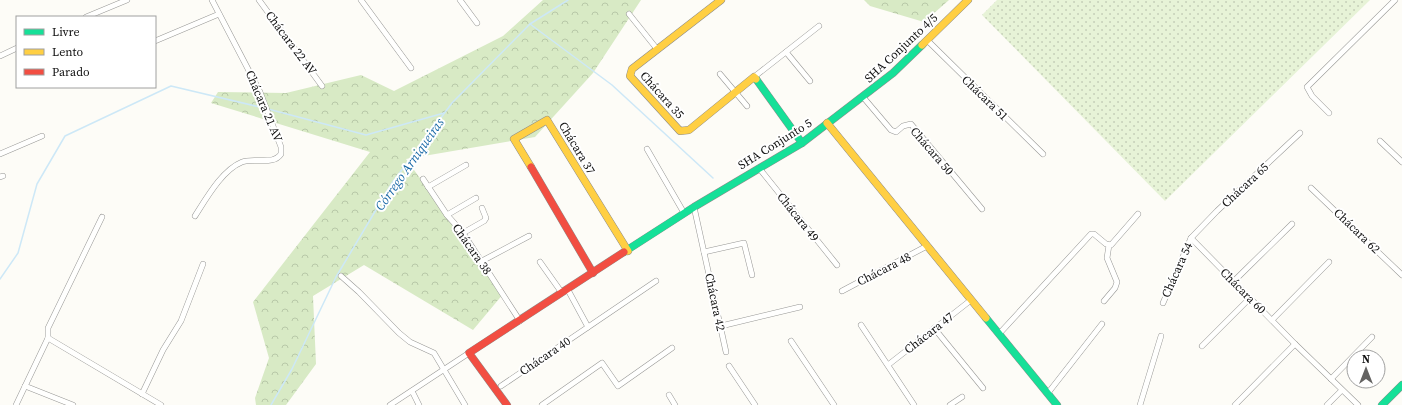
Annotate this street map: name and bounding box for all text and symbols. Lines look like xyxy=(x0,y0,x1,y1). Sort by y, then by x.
street label: Chácara 22 AV xyxy=(262,8,320,78)
street label: SHA Conjunto 4/5 xyxy=(861,10,941,86)
legend xyxy=(16,16,156,88)
text: Livre xyxy=(52,24,80,40)
text: Lento xyxy=(52,44,83,60)
text: Parado xyxy=(52,64,90,80)
street label: Chácara 21 AV xyxy=(242,68,286,144)
street label: Chácara 35 xyxy=(636,68,688,122)
street label: Chácara 51 xyxy=(958,72,1012,124)
water label: Córrego Arniqueiras xyxy=(371,115,448,214)
street label: SHA Conjunto 5 xyxy=(735,115,815,173)
street label: Chácara 37 xyxy=(555,119,599,177)
street label: Chácara 50 xyxy=(907,124,957,178)
street label: Chácara 65 xyxy=(1218,159,1272,211)
street label: Chácara 49 xyxy=(773,189,823,245)
street label: Chácara 62 xyxy=(1330,205,1384,257)
street label: Chácara 38 xyxy=(449,220,495,278)
street label: Chácara 54 xyxy=(1158,240,1196,300)
street label: Chácara 48 xyxy=(854,249,914,289)
street label: Chácara 60 xyxy=(1217,265,1269,317)
street label: Chácara 42 xyxy=(701,272,729,332)
street label: Chácara 47 xyxy=(901,309,957,357)
street label: Chácara 40 xyxy=(516,333,574,379)
north arrow xyxy=(1346,349,1386,389)
text: N xyxy=(1362,352,1370,367)

